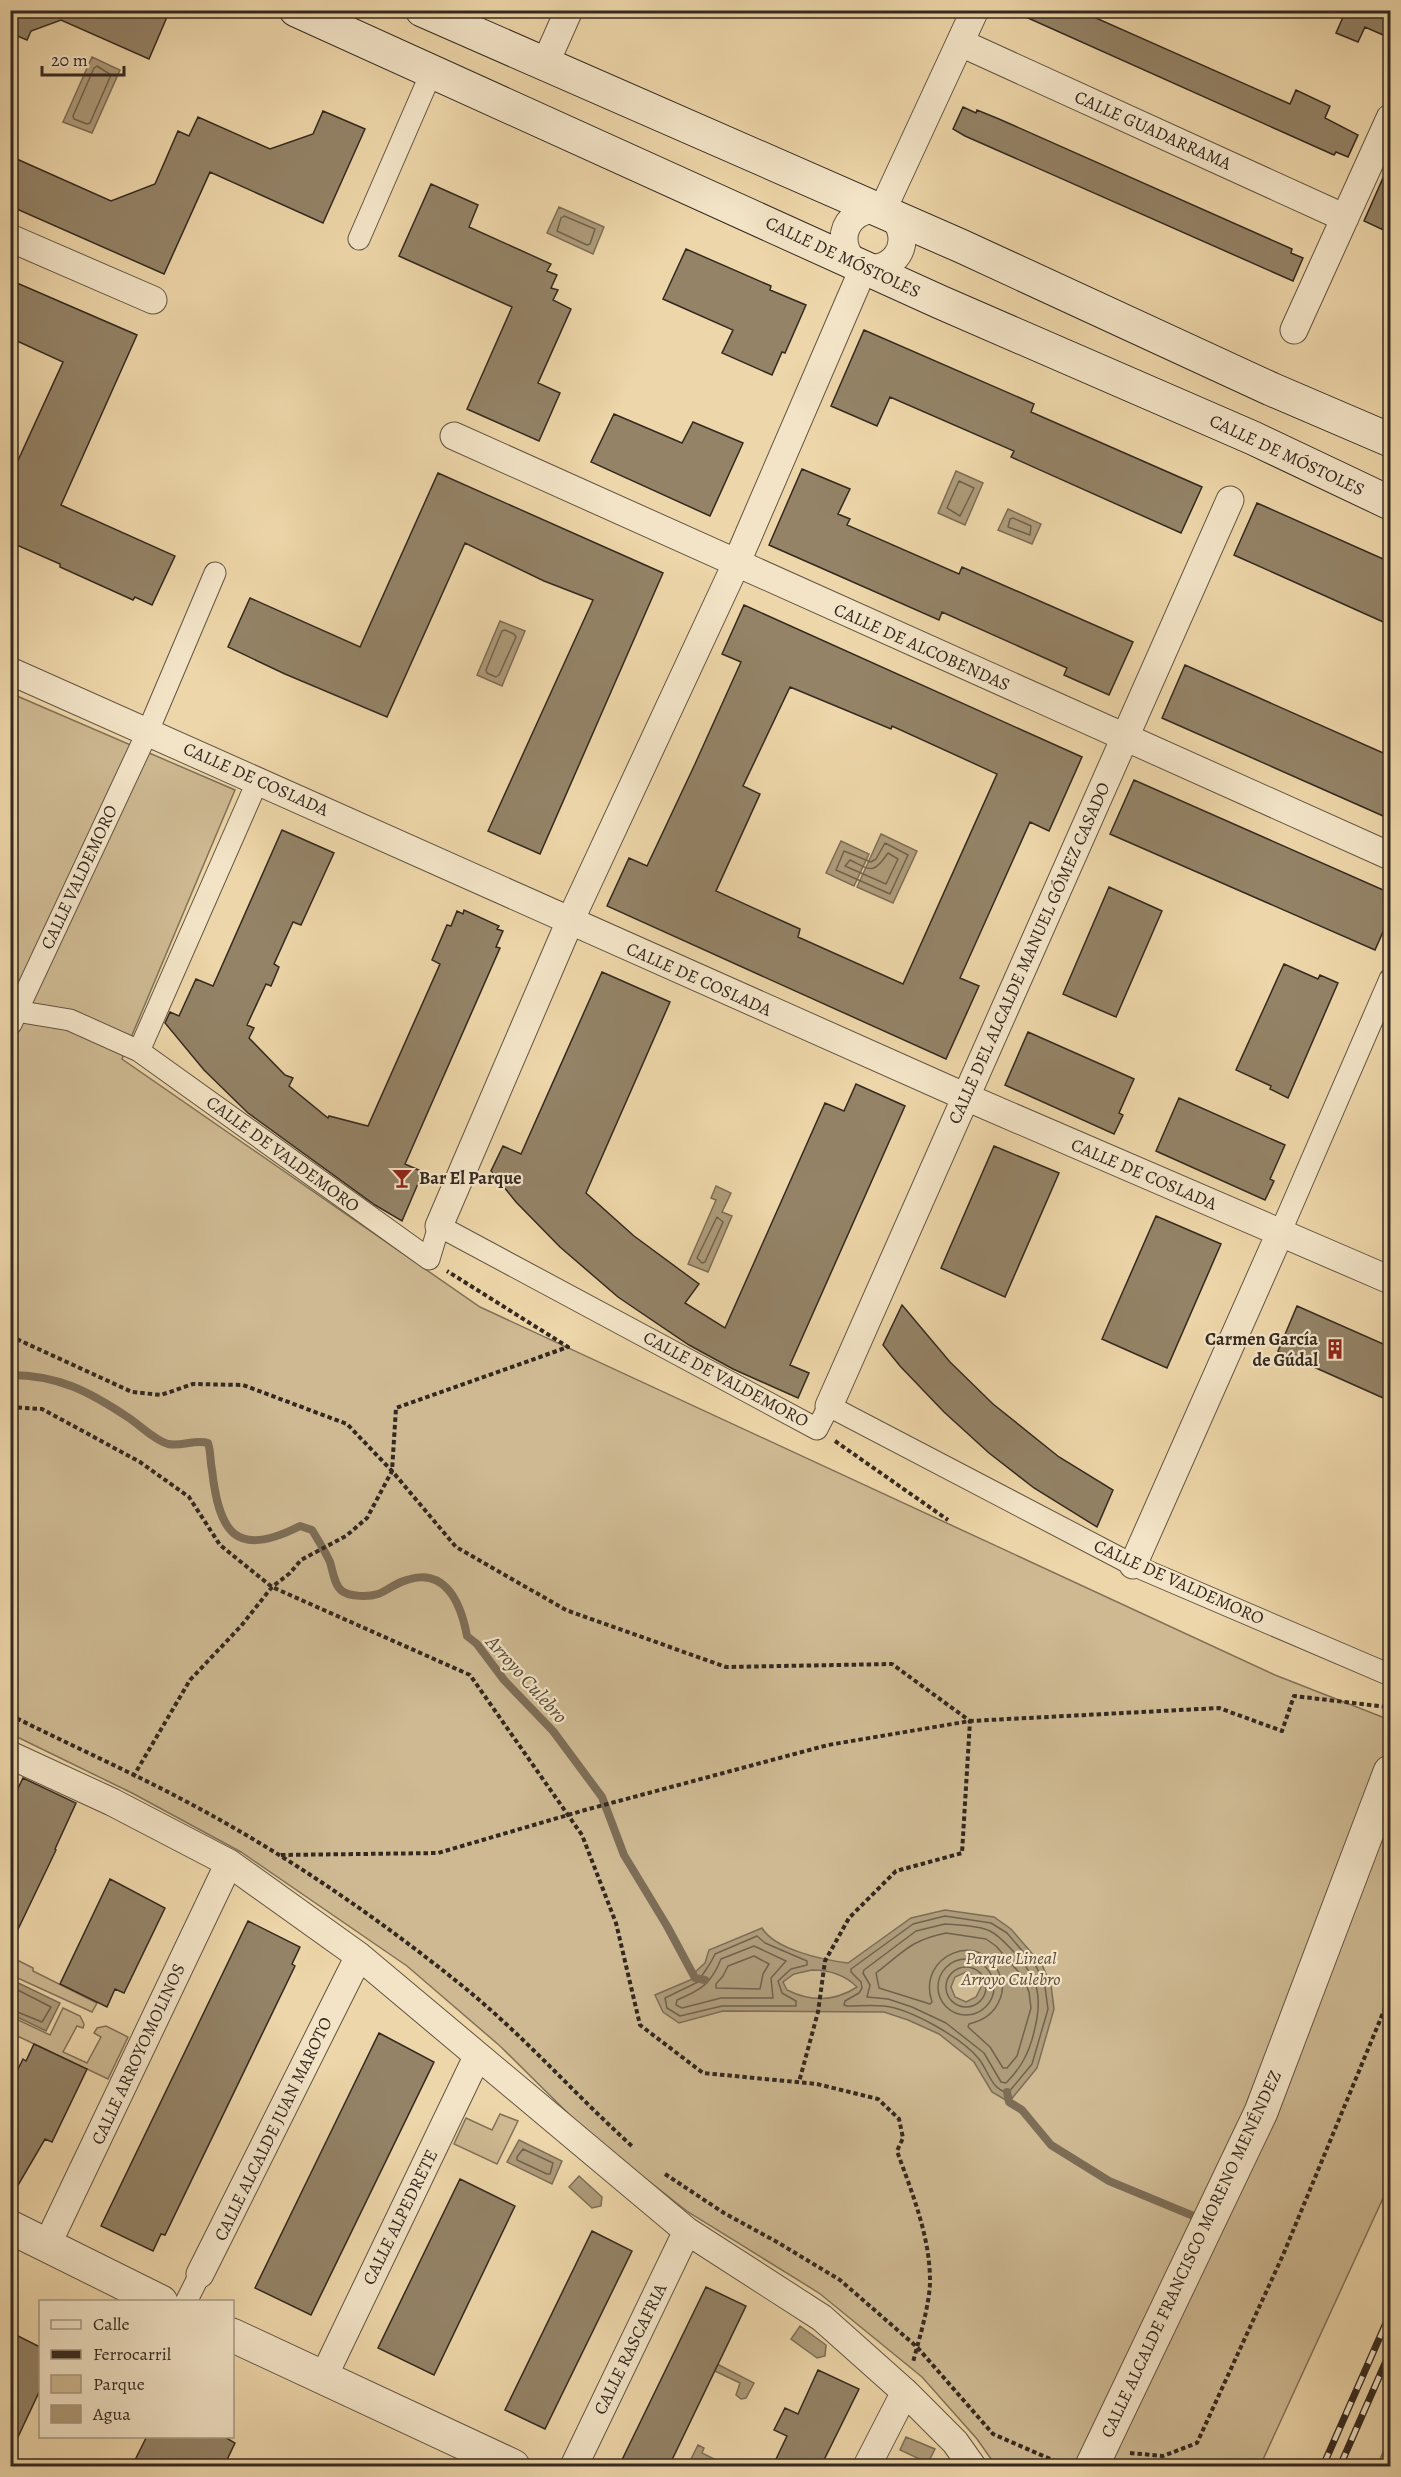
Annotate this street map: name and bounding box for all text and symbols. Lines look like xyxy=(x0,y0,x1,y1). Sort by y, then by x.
scale bar xyxy=(42,39,124,77)
text: 20 m xyxy=(51,48,88,72)
street label: CALLE GUADARRAMA xyxy=(1071,85,1236,176)
street label: CALLE DE MÓSTOLES xyxy=(762,211,924,303)
street label: CALLE DE MÓSTOLES xyxy=(1206,409,1368,501)
street label: CALLE DE ALCOBENDAS xyxy=(830,597,1014,697)
street label: CALLE DE COSLADA xyxy=(180,736,333,822)
street label: CALLE DEL ALCALDE MANUEL GÓMEZ CASADO xyxy=(942,778,1116,1128)
street label: CALLE VALDEMORO xyxy=(35,801,123,953)
street label: CALLE DE COSLADA xyxy=(623,936,776,1022)
street label: CALLE DE VALDEMORO xyxy=(202,1090,364,1218)
street label: CALLE DE COSLADA xyxy=(1067,1132,1221,1216)
bar icon: Bar El Parque xyxy=(390,1166,414,1190)
place label: Bar El Parque xyxy=(419,1166,522,1190)
street label: CALLE DE VALDEMORO xyxy=(639,1325,813,1433)
place label: Carmen García de Gúdal xyxy=(1205,1327,1318,1372)
building icon: Carmen García de Gúdal xyxy=(1323,1337,1347,1361)
street label: CALLE DE VALDEMORO xyxy=(1090,1534,1268,1630)
water label: Arroyo Culebro xyxy=(479,1629,573,1729)
park label: Parque Lineal Arroyo Culebro xyxy=(961,1946,1060,1991)
street label: CALLE ARROYOMOLINOS xyxy=(85,1959,191,2149)
street label: CALLE ALCALDE JUAN MAROTO xyxy=(208,2013,338,2245)
street label: CALLE ALCALDE FRANCISCO MORENO MENÉNDEZ xyxy=(1095,2066,1287,2442)
street label: CALLE ALPEDRETE xyxy=(357,2145,443,2289)
street label: CALLE RASCAFRIA xyxy=(588,2279,672,2419)
legend xyxy=(39,2300,234,2438)
text: Calle xyxy=(93,2312,130,2336)
text: Ferrocarril xyxy=(93,2342,172,2366)
text: Parque xyxy=(93,2372,145,2396)
text: Agua xyxy=(92,2402,131,2426)

